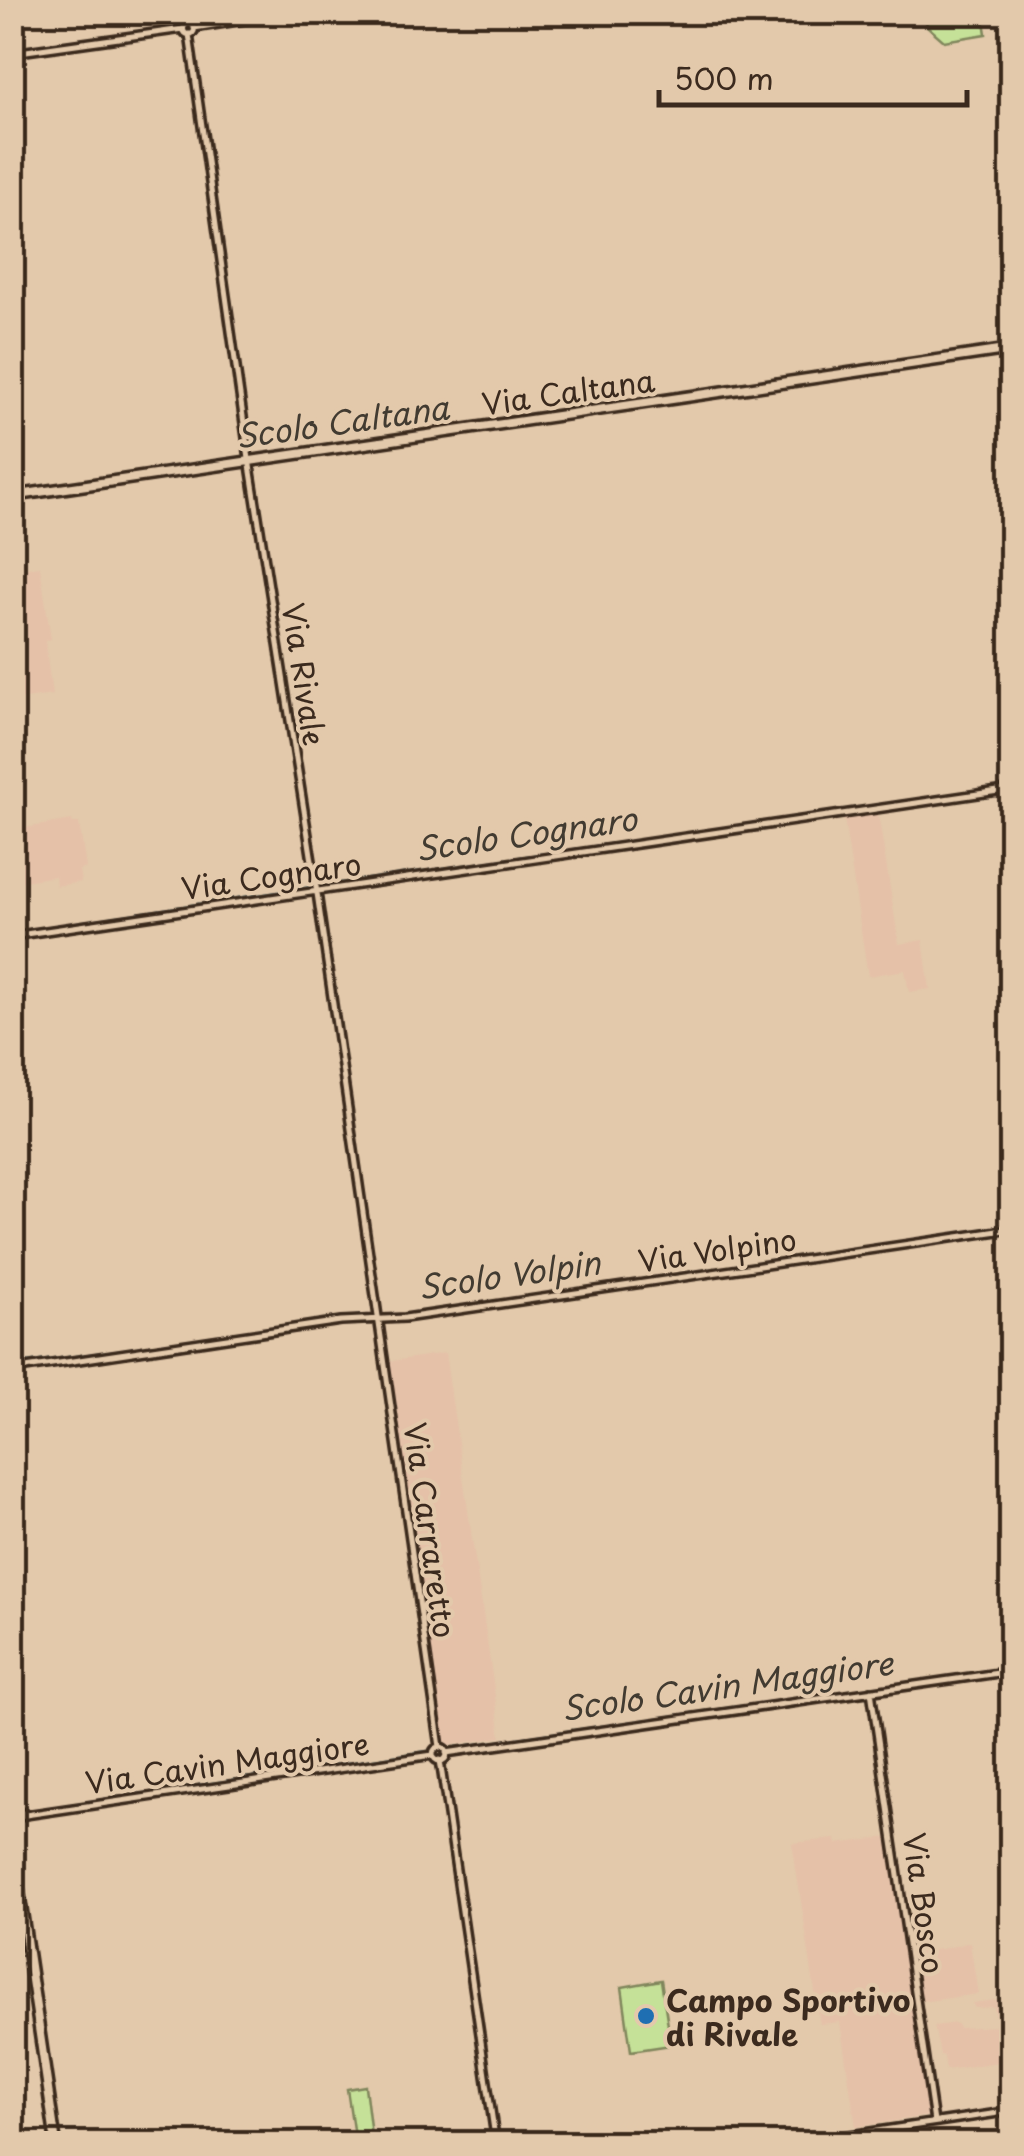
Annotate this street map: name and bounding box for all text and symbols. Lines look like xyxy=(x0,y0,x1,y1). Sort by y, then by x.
scale bar xyxy=(659,45,966,107)
text: 500 m xyxy=(674,55,774,100)
street label: Via Caltana xyxy=(479,357,657,425)
water label: Scolo Caltana xyxy=(232,382,453,460)
street label: Via Rivale xyxy=(272,599,338,749)
water label: Scolo Cognaro xyxy=(412,794,641,872)
street label: Via Cognaro xyxy=(178,840,364,910)
street label: Via Volpino xyxy=(635,1216,799,1282)
water label: Scolo Volpin xyxy=(415,1237,605,1311)
street label: Via Carraretto xyxy=(394,1419,468,1641)
water label: Scolo Cavin Maggiore xyxy=(558,1638,898,1732)
street label: Via Cavin Maggiore xyxy=(82,1720,372,1804)
street label: Via Bosco xyxy=(893,1830,957,1976)
place label: Campo Sportivo di Rivale xyxy=(666,1977,910,2056)
marker: Campo Sportivo di Rivale xyxy=(635,2005,657,2027)

